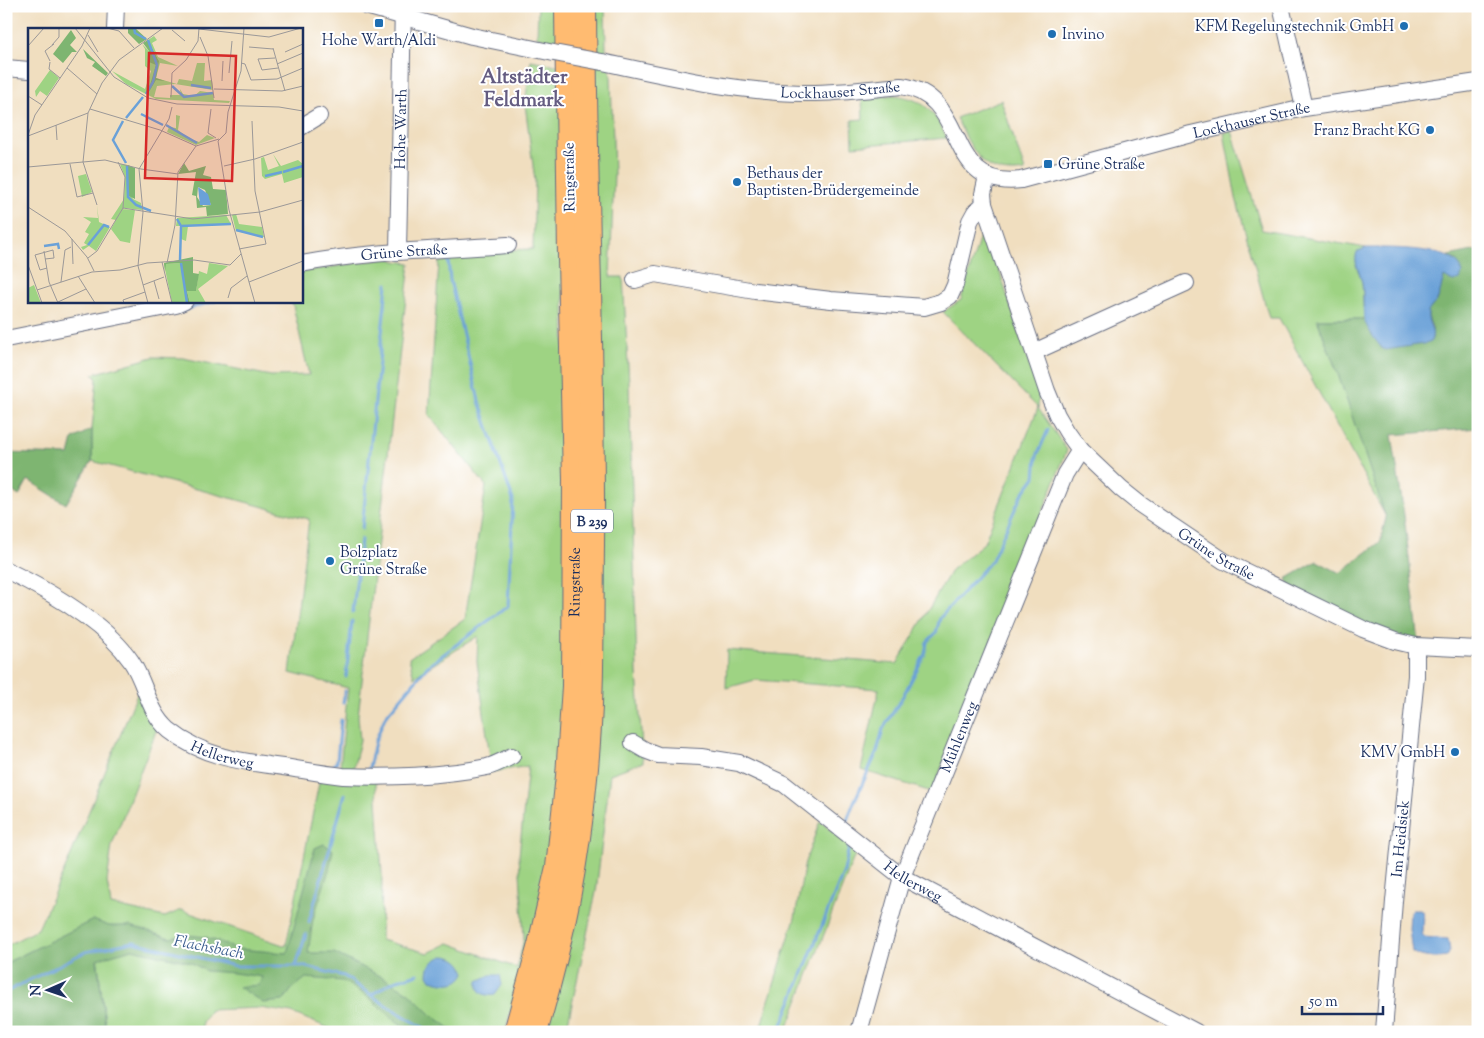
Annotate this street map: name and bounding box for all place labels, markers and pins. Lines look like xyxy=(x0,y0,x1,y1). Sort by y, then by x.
marker: Hohe Warth/Aldi xyxy=(373,17,385,29)
place label: KFM Regelungstechnik GmbH xyxy=(1195,17,1394,38)
marker: KFM Regelungstechnik GmbH xyxy=(1398,20,1410,32)
place label: Invino xyxy=(1062,25,1104,46)
marker: Invino xyxy=(1046,28,1058,40)
place label: Hohe Warth/Aldi xyxy=(322,31,436,52)
place label: Franz Bracht KG xyxy=(1314,121,1420,142)
marker: Franz Bracht KG xyxy=(1424,124,1436,136)
place label: Grüne Straße xyxy=(1058,155,1145,176)
marker: Grüne Straße xyxy=(1042,158,1054,170)
place label: Bethaus der Baptisten-Brüdergemeinde xyxy=(747,164,919,202)
marker: Bethaus der Baptisten-Brüdergemeinde xyxy=(731,176,743,188)
place label: Bolzplatz Grüne Straße xyxy=(340,543,427,581)
marker: Bolzplatz Grüne Straße xyxy=(324,555,336,567)
place label: KMV GmbH xyxy=(1360,743,1445,764)
marker: KMV GmbH xyxy=(1449,746,1461,758)

